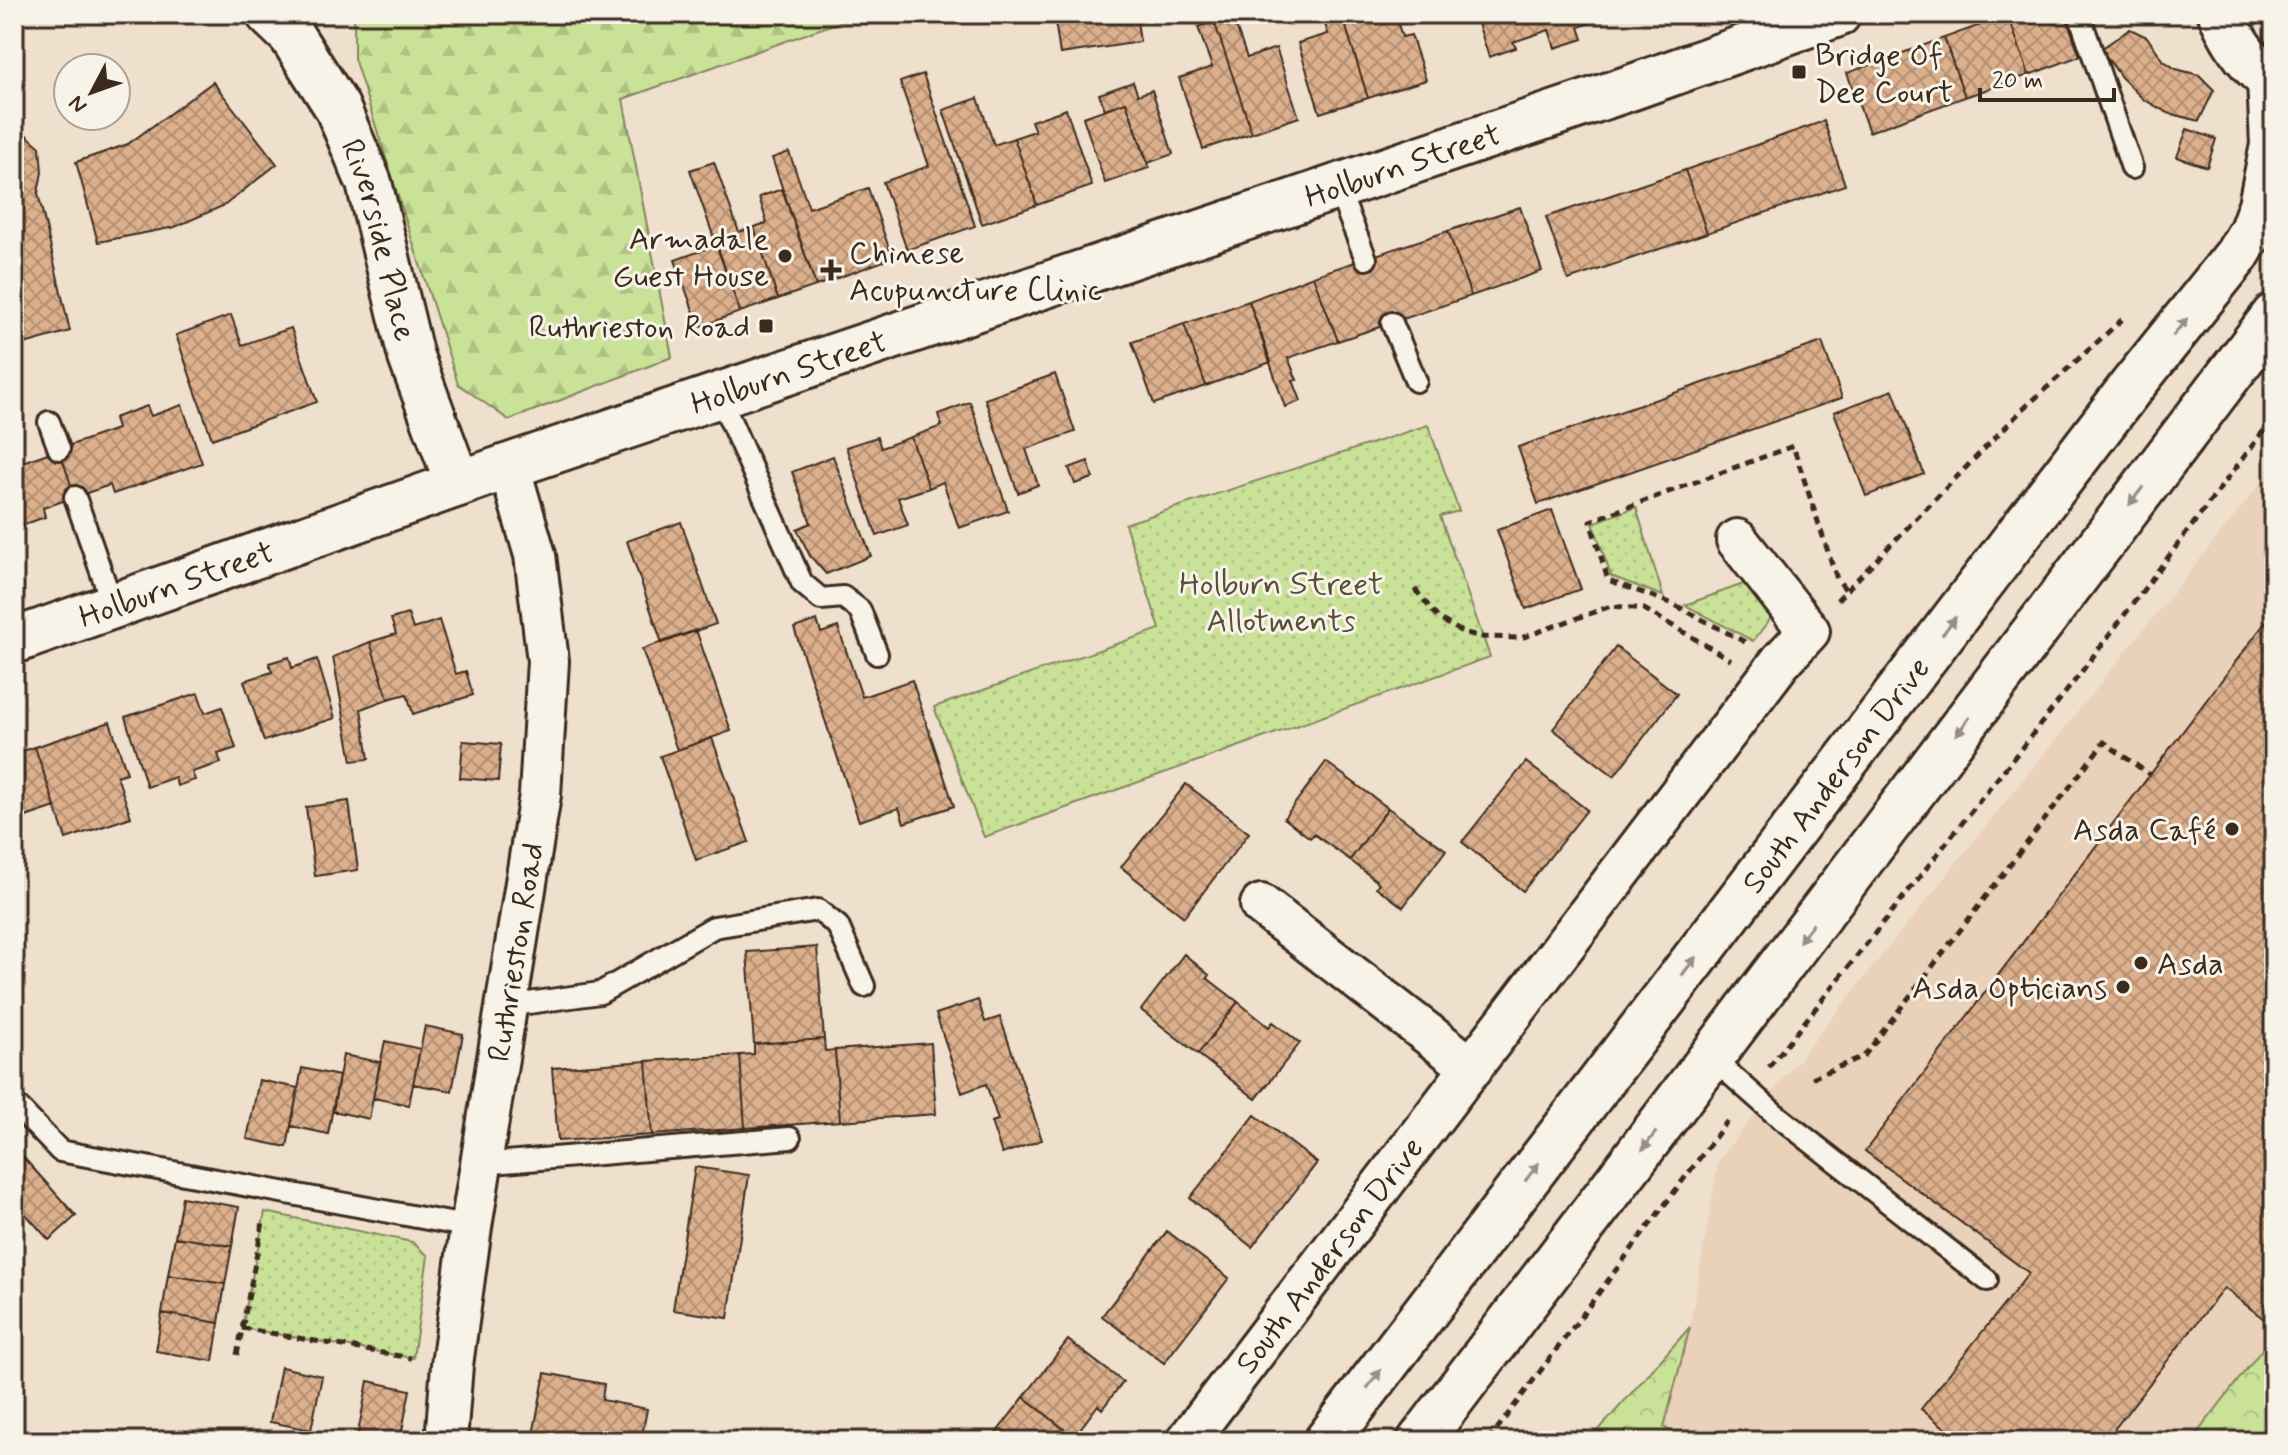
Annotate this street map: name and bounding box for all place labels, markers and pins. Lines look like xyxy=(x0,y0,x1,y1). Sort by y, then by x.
place label: Bridge Of Dee Court xyxy=(1815,35,1953,114)
marker: Bridge Of Dee Court xyxy=(1790,63,1808,81)
place label: Armadale Guest House xyxy=(613,219,769,298)
place label: Chinese Acupuncture Clinic xyxy=(849,233,1102,312)
marker: Armadale Guest House xyxy=(776,247,794,265)
marker: Chinese Acupuncture Clinic xyxy=(820,259,842,281)
place label: Ruthrieston Road xyxy=(529,307,750,349)
marker: Ruthrieston Road xyxy=(757,317,775,335)
place label: Asda Café xyxy=(2073,810,2216,852)
marker: Asda Café xyxy=(2223,820,2241,838)
place label: Asda xyxy=(2157,944,2224,986)
marker: Asda xyxy=(2132,954,2150,972)
place label: Asda Opticians xyxy=(1912,968,2107,1010)
marker: Asda Opticians xyxy=(2114,978,2132,996)

